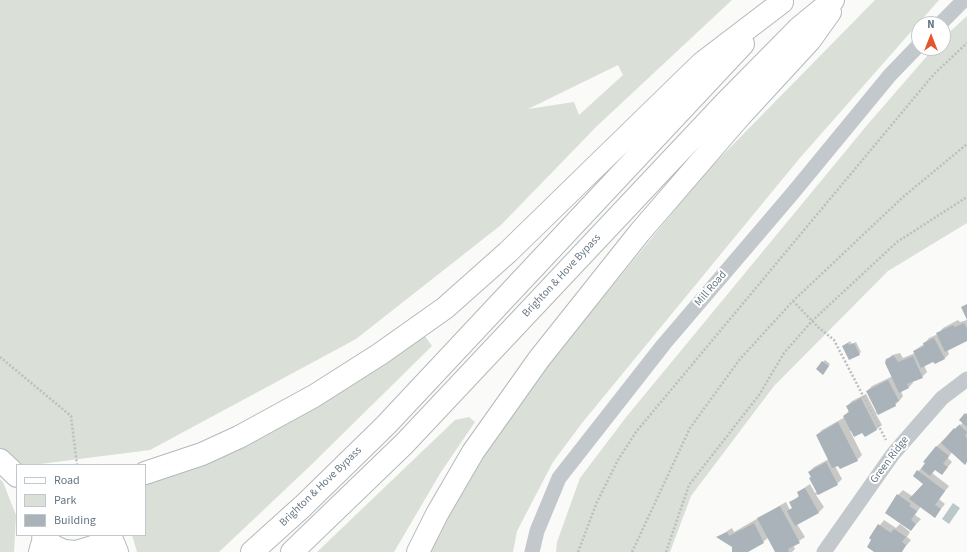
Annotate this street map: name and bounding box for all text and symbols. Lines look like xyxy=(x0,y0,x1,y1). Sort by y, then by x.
north arrow xyxy=(911,16,951,56)
text: N xyxy=(927,17,935,32)
street label: Brighton & Hove Bypass xyxy=(520,232,604,320)
street label: Mill Road xyxy=(692,269,730,309)
street label: Green Ridge xyxy=(868,434,912,486)
street label: Brighton & Hove Bypass xyxy=(277,444,365,530)
legend xyxy=(16,464,146,536)
text: Road xyxy=(54,472,80,489)
text: Park xyxy=(54,492,76,509)
text: Building xyxy=(54,512,96,529)

